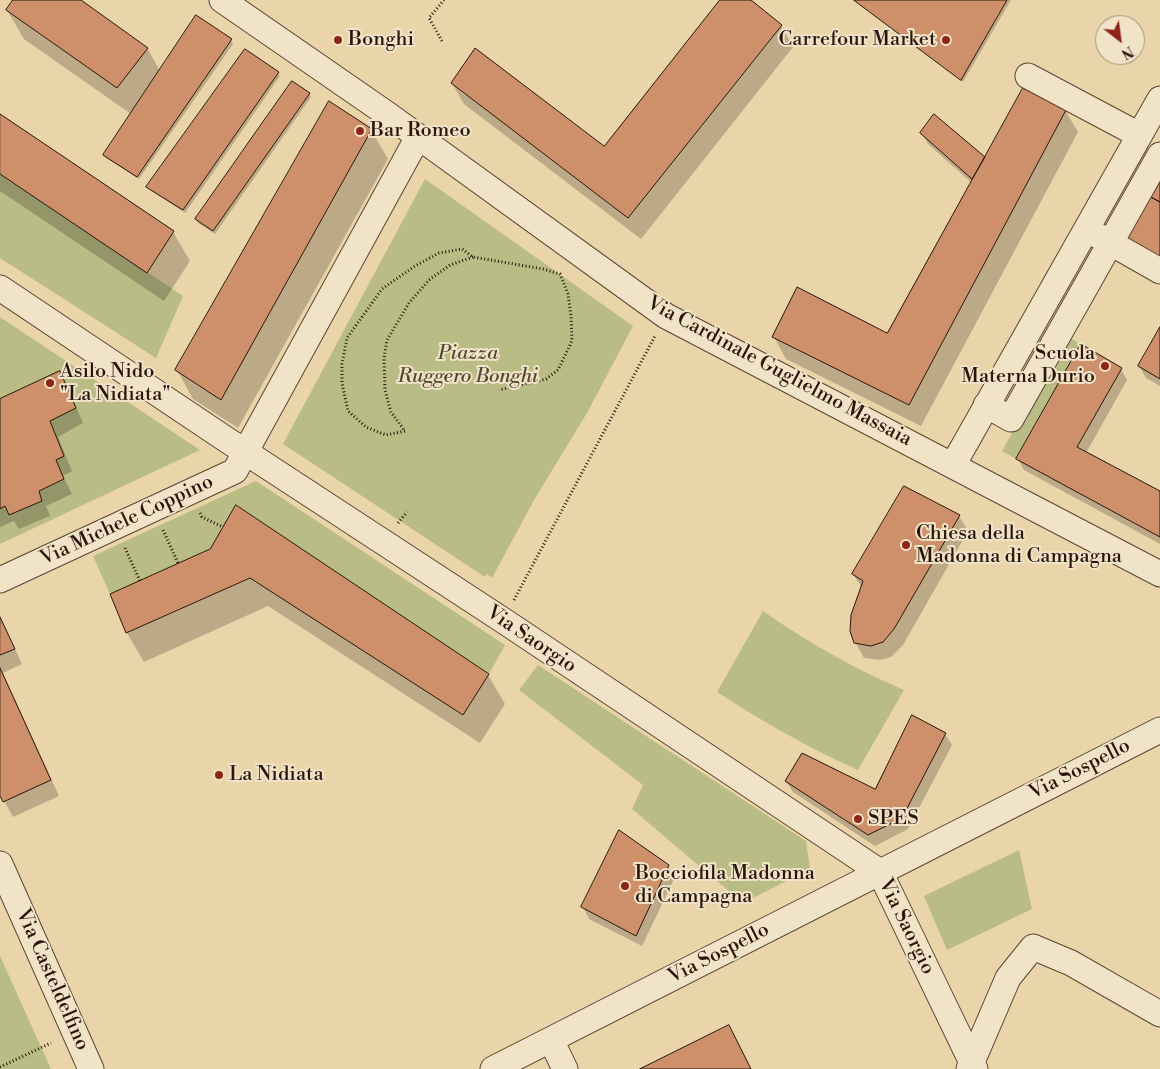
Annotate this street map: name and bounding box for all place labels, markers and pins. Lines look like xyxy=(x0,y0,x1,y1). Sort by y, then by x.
place label: Bonghi xyxy=(348,28,414,52)
place label: Carrefour Market xyxy=(779,28,936,52)
marker: Bonghi xyxy=(332,34,344,46)
marker: Carrefour Market xyxy=(940,34,952,46)
place label: Bar Romeo xyxy=(370,119,471,143)
marker: Bar Romeo xyxy=(354,125,366,137)
place label: Scuola Materna Durio xyxy=(961,342,1095,389)
place label: Asilo Nido "La Nidiata" xyxy=(60,360,170,407)
marker: Scuola Materna Durio xyxy=(1099,360,1111,372)
marker: Asilo Nido "La Nidiata" xyxy=(44,377,56,389)
place label: Chiesa della Madonna di Campagna xyxy=(916,522,1122,569)
marker: Chiesa della Madonna di Campagna xyxy=(900,539,912,551)
place label: La Nidiata xyxy=(229,763,324,787)
marker: La Nidiata xyxy=(213,769,225,781)
place label: SPES xyxy=(868,807,919,831)
marker: SPES xyxy=(852,813,864,825)
place label: Bocciofila Madonna di Campagna xyxy=(635,862,815,909)
marker: Bocciofila Madonna di Campagna xyxy=(619,880,631,892)

